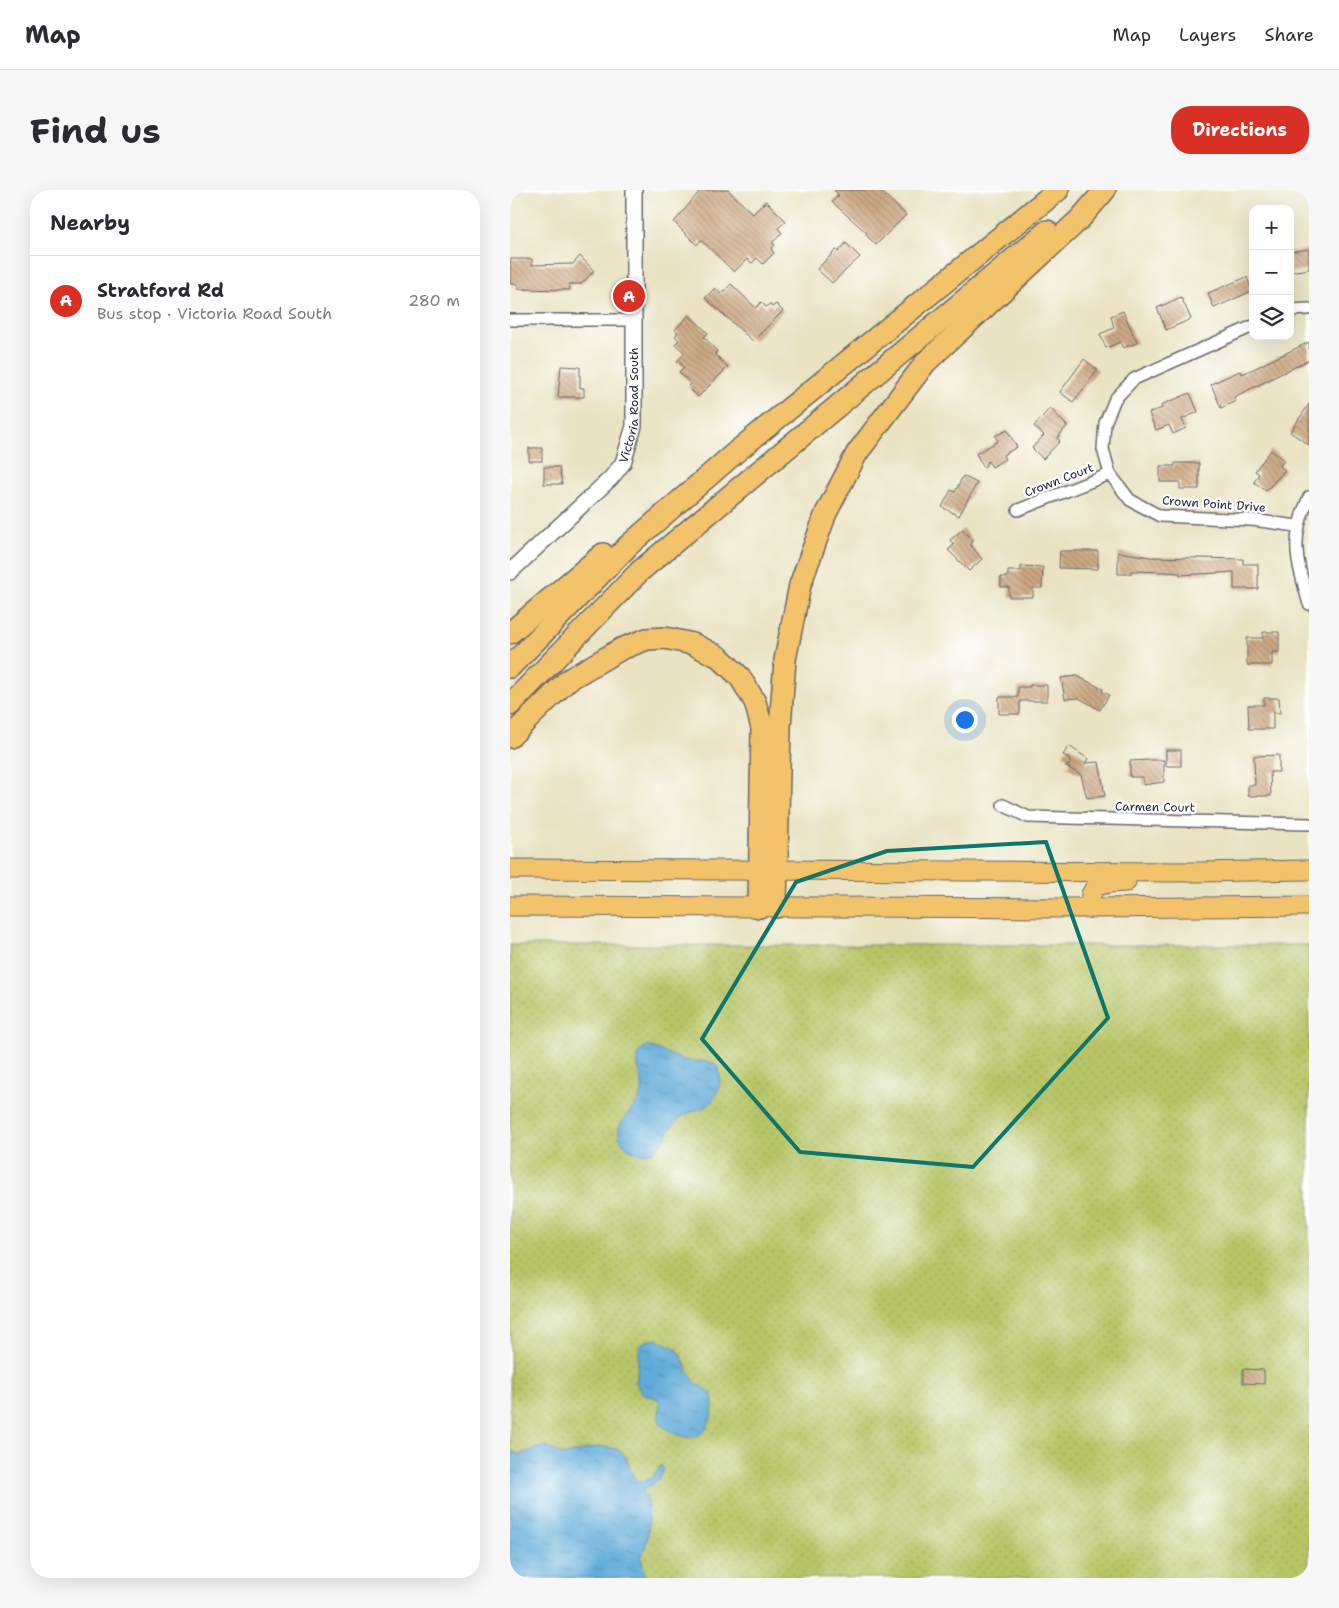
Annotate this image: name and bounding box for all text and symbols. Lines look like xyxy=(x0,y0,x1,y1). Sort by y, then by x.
text: Map xyxy=(25,19,81,51)
text: Map xyxy=(1113,23,1151,47)
text: Layers xyxy=(1179,23,1236,47)
text: Share xyxy=(1264,23,1314,47)
button: Directions xyxy=(1171,106,1309,154)
text: Find us xyxy=(30,107,161,154)
map controls xyxy=(1249,205,1294,340)
button: + xyxy=(1249,205,1294,250)
text: Nearby xyxy=(50,209,130,237)
button: − xyxy=(1249,250,1294,295)
pin: A xyxy=(613,277,645,315)
text: Stratford Rd xyxy=(97,278,224,303)
text: A xyxy=(60,290,72,311)
text: 280 m xyxy=(408,290,460,311)
button: layers xyxy=(1249,295,1294,340)
text: Bus stop · Victoria Road South xyxy=(97,303,332,324)
street label: Victoria Road South xyxy=(615,347,642,465)
street label: Crown Court xyxy=(1022,460,1096,500)
street label: Crown Point Drive xyxy=(1162,492,1267,516)
your location xyxy=(952,707,978,733)
street label: Carmen Court xyxy=(1115,798,1195,816)

